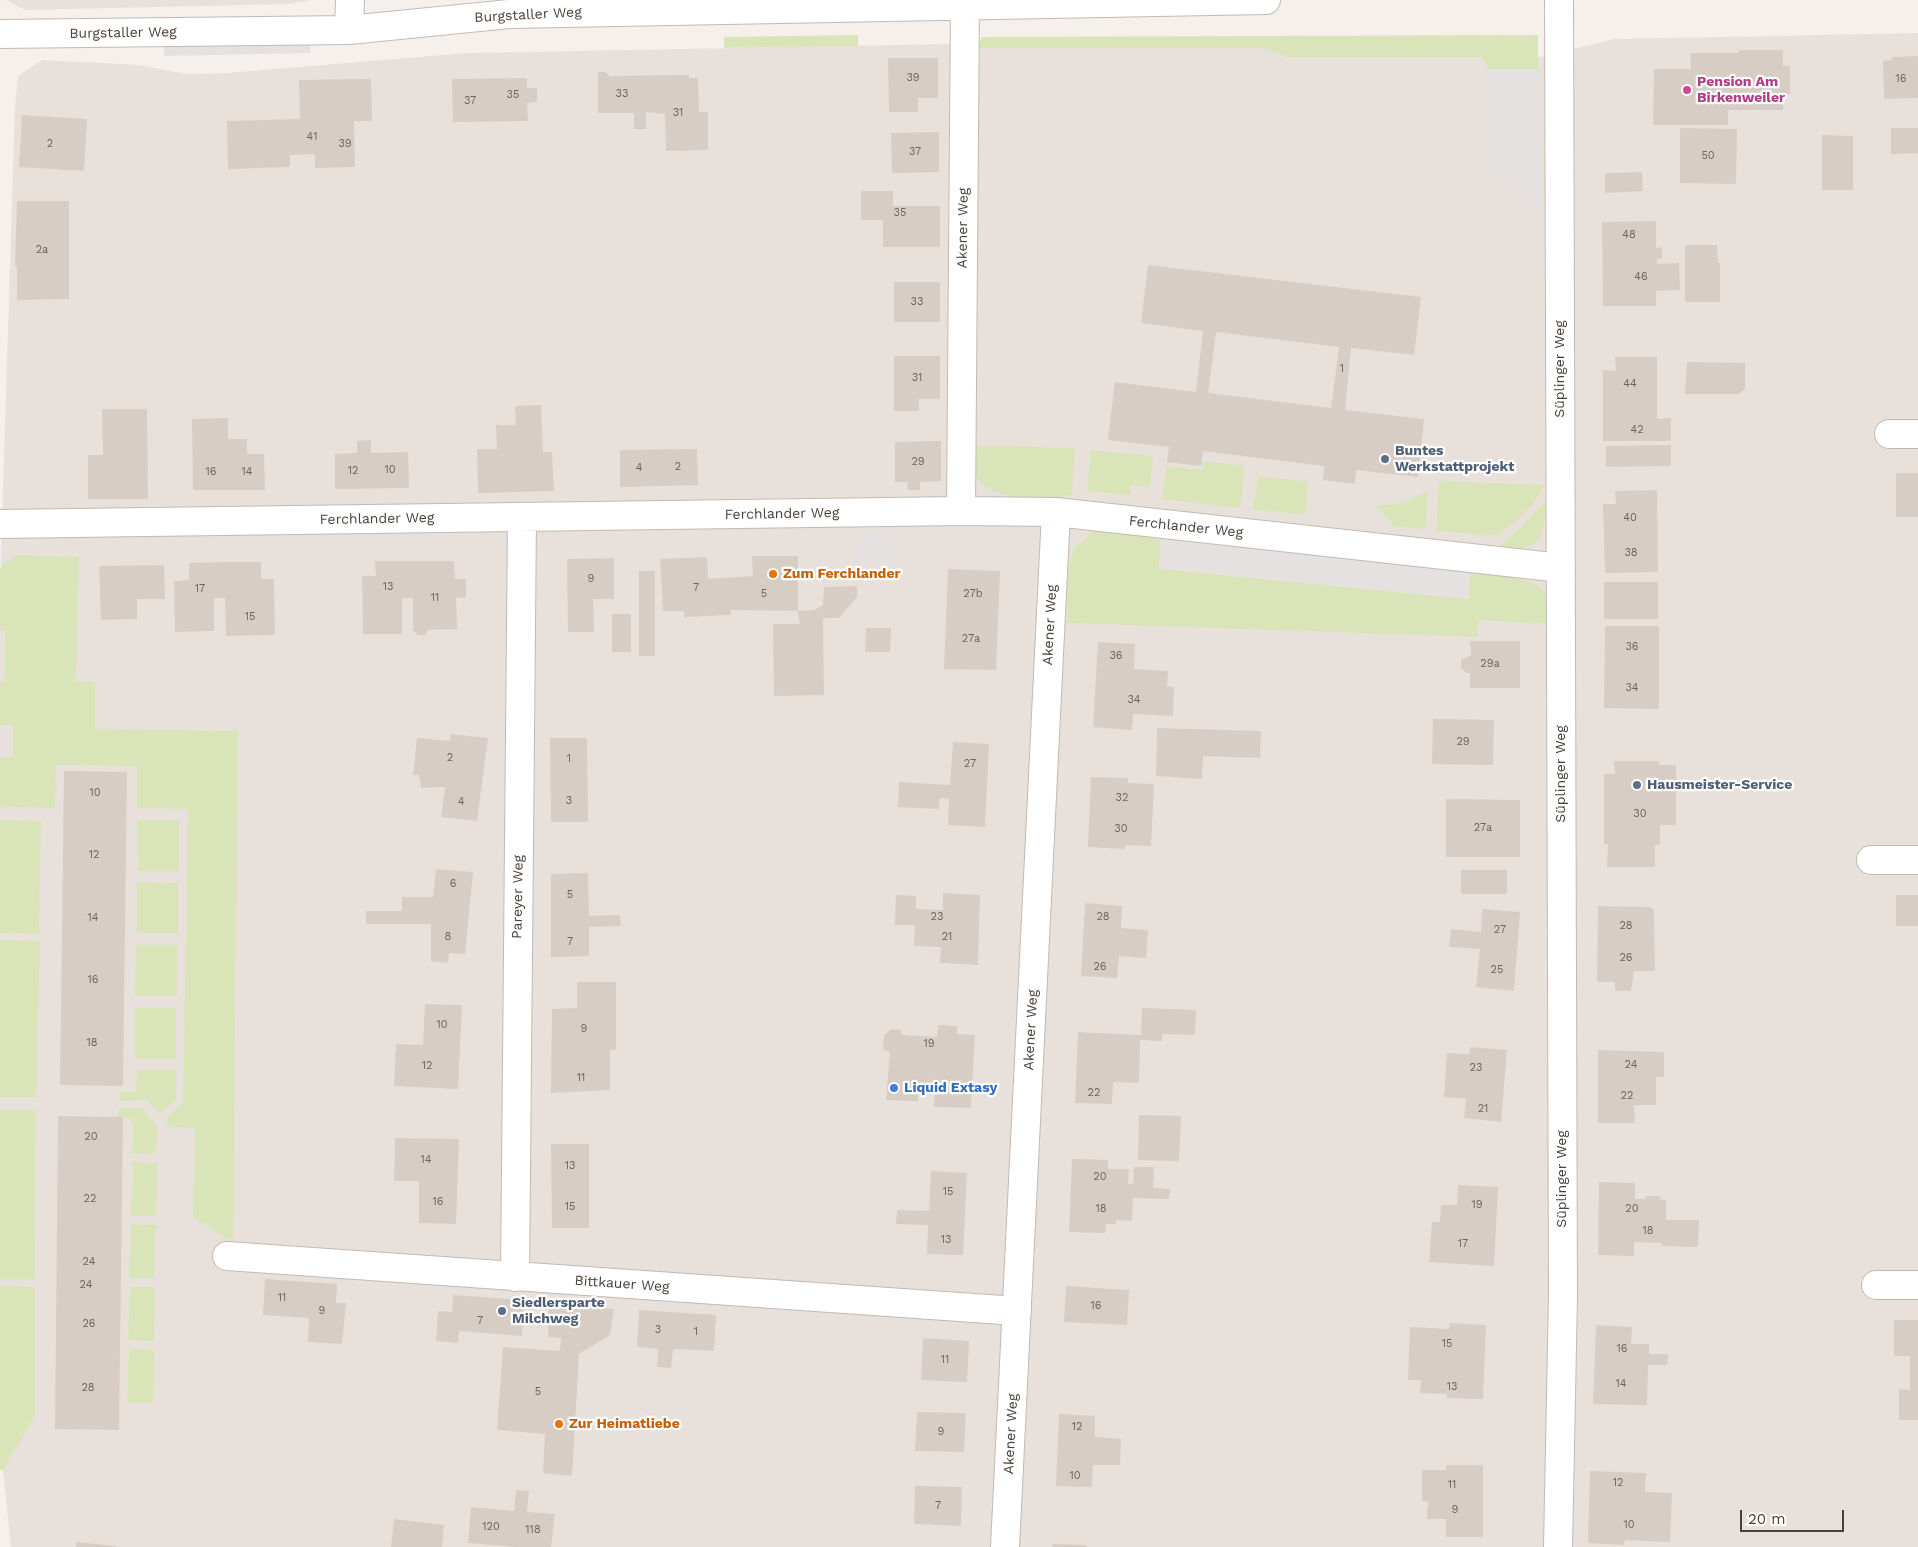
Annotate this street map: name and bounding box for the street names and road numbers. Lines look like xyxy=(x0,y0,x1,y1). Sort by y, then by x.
street label: Burgstaller Weg xyxy=(474,4,582,26)
street label: Burgstaller Weg xyxy=(69,24,177,42)
street label: Akener Weg xyxy=(954,187,972,269)
street label: Süplinger Weg xyxy=(1552,320,1568,418)
street label: Ferchlander Weg xyxy=(725,505,839,523)
street label: Ferchlander Weg xyxy=(320,510,434,528)
street label: Ferchlander Weg xyxy=(1128,513,1244,541)
street label: Akener Weg xyxy=(1039,584,1061,666)
street label: Süplinger Weg xyxy=(1553,725,1569,823)
street label: Pareyer Weg xyxy=(509,855,527,939)
street label: Akener Weg xyxy=(1020,989,1042,1071)
street label: Süplinger Weg xyxy=(1554,1130,1570,1228)
street label: Bittkauer Weg xyxy=(574,1272,670,1296)
street label: Akener Weg xyxy=(1000,1393,1022,1475)

